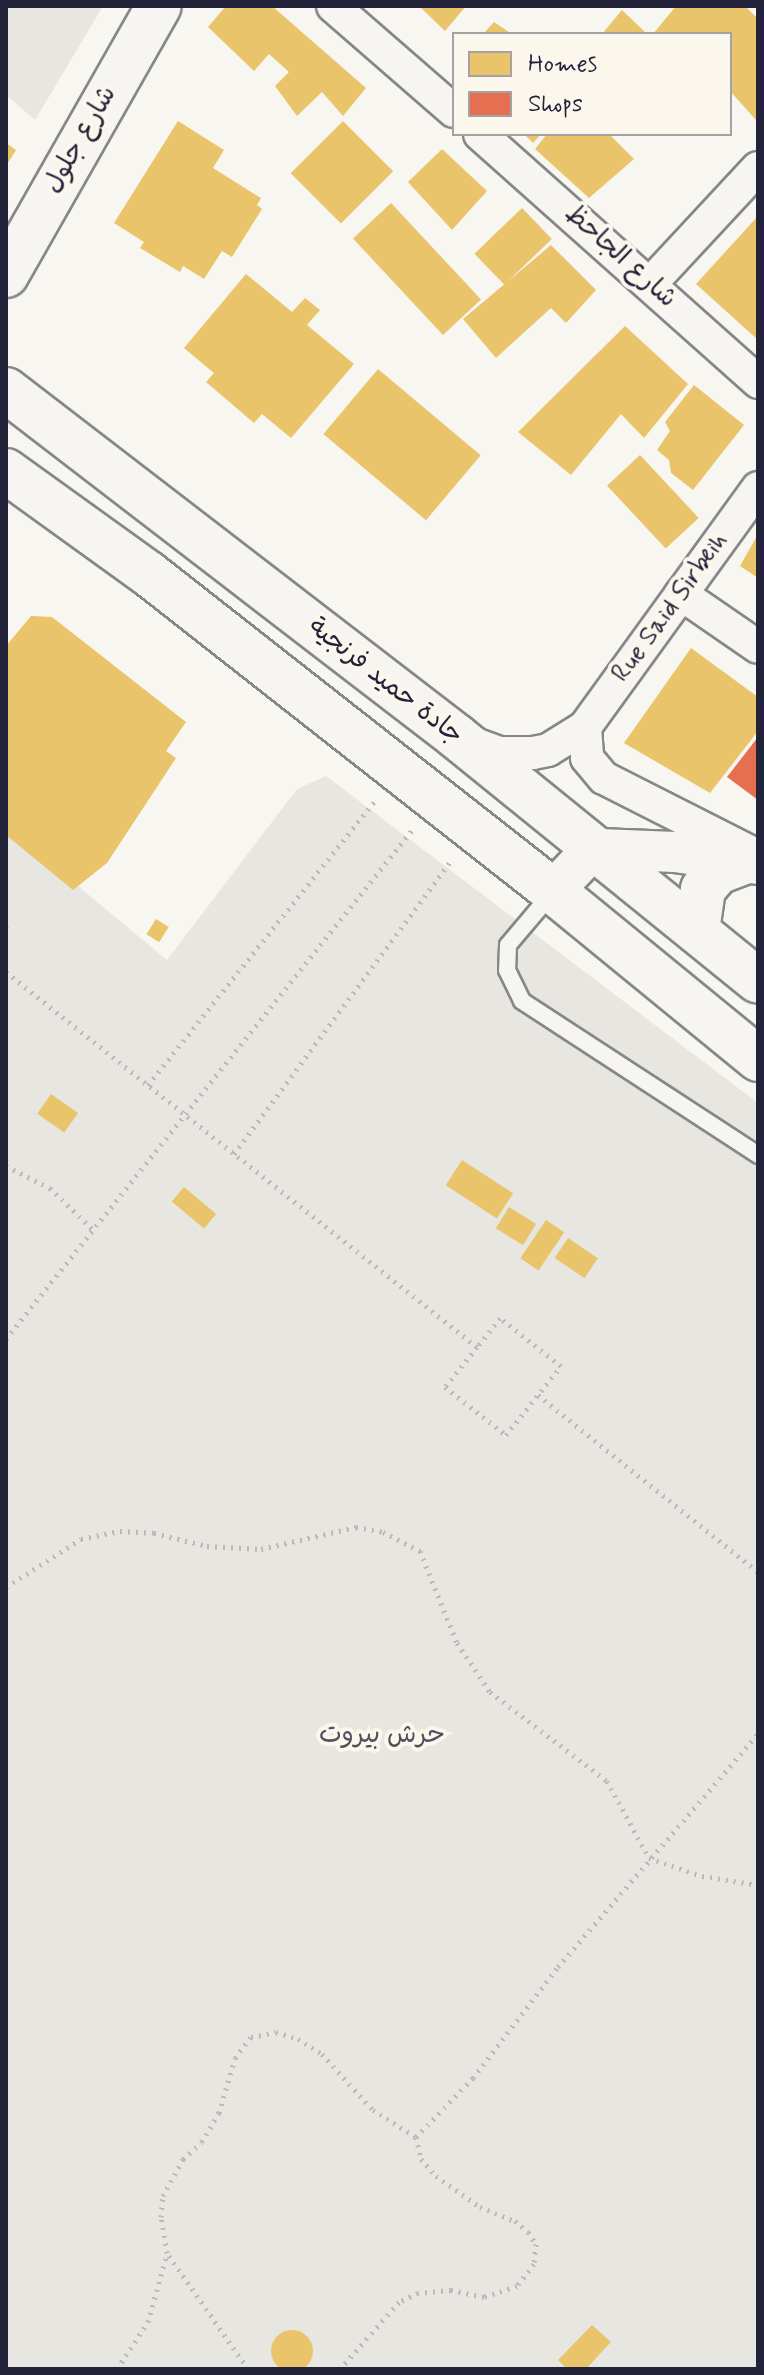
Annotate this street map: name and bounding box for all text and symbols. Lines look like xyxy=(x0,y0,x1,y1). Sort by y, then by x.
legend xyxy=(452,32,732,136)
text: Homes xyxy=(528,49,597,80)
street label: شارع جلول xyxy=(38,81,124,199)
text: Shops xyxy=(528,89,583,120)
street label: شارع الجاحظ xyxy=(558,199,682,315)
street label: Rue Said Sirbeih xyxy=(607,528,735,688)
street label: جادة حميد فرنجية xyxy=(301,612,469,752)
park label: حرش بيروت xyxy=(319,1720,445,1752)

